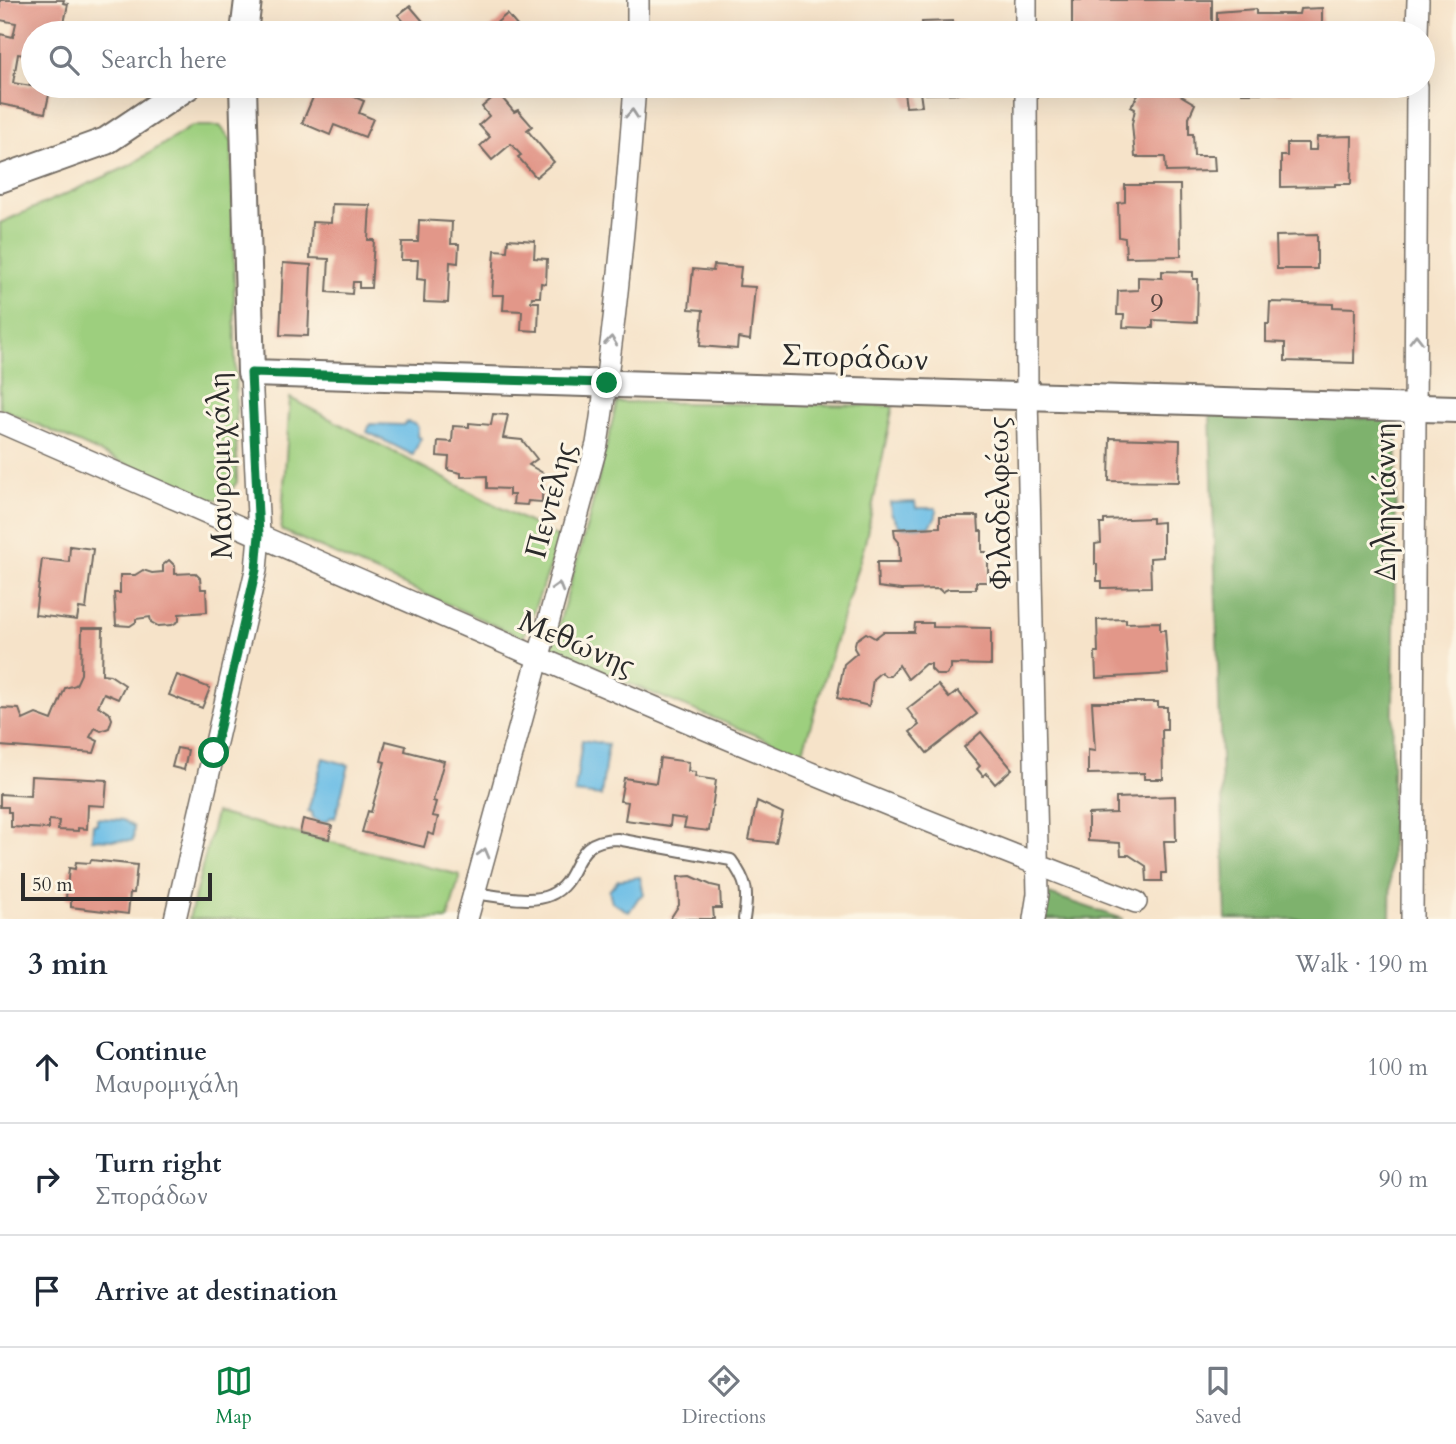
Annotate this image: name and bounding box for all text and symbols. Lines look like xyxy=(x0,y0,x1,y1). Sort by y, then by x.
search box xyxy=(21,21,1435,98)
icon: search xyxy=(45,41,83,79)
text: Search here xyxy=(101,42,227,77)
one-way arrow xyxy=(624,109,639,120)
house number: 9 xyxy=(1150,286,1164,321)
one-way arrow xyxy=(1408,333,1424,344)
street label: Σποράδων xyxy=(781,334,929,381)
one-way arrow xyxy=(604,335,619,347)
route end xyxy=(591,367,622,398)
street label: Μαυρομιχάλη xyxy=(198,372,243,560)
street label: Φιλαδελφέως xyxy=(977,416,1022,590)
street label: Δηληγιάννη xyxy=(1365,423,1406,581)
street label: Πεντέλης xyxy=(515,437,586,563)
one-way arrow xyxy=(549,581,564,593)
street label: Μεθώνης xyxy=(512,601,641,686)
route start xyxy=(198,737,229,768)
one-way arrow xyxy=(476,847,490,859)
scale bar xyxy=(21,870,212,902)
text: 50 m xyxy=(32,872,73,898)
text: 3 min xyxy=(28,944,108,985)
text: Walk · 190 m xyxy=(1295,949,1428,980)
text: Continue xyxy=(95,1034,207,1069)
icon: ahead xyxy=(28,1048,66,1086)
text: 100 m xyxy=(1367,1052,1428,1083)
text: Μαυρομιχάλη xyxy=(95,1069,238,1100)
text: Turn right xyxy=(95,1146,222,1181)
icon: right xyxy=(28,1160,66,1198)
text: 90 m xyxy=(1379,1164,1428,1195)
text: Σποράδων xyxy=(95,1181,208,1212)
icon: arrive xyxy=(28,1272,66,1310)
text: Arrive at destination xyxy=(95,1274,338,1309)
tab: Map xyxy=(215,1362,253,1430)
tab: Directions xyxy=(682,1362,766,1430)
tab: Saved xyxy=(1195,1362,1241,1430)

